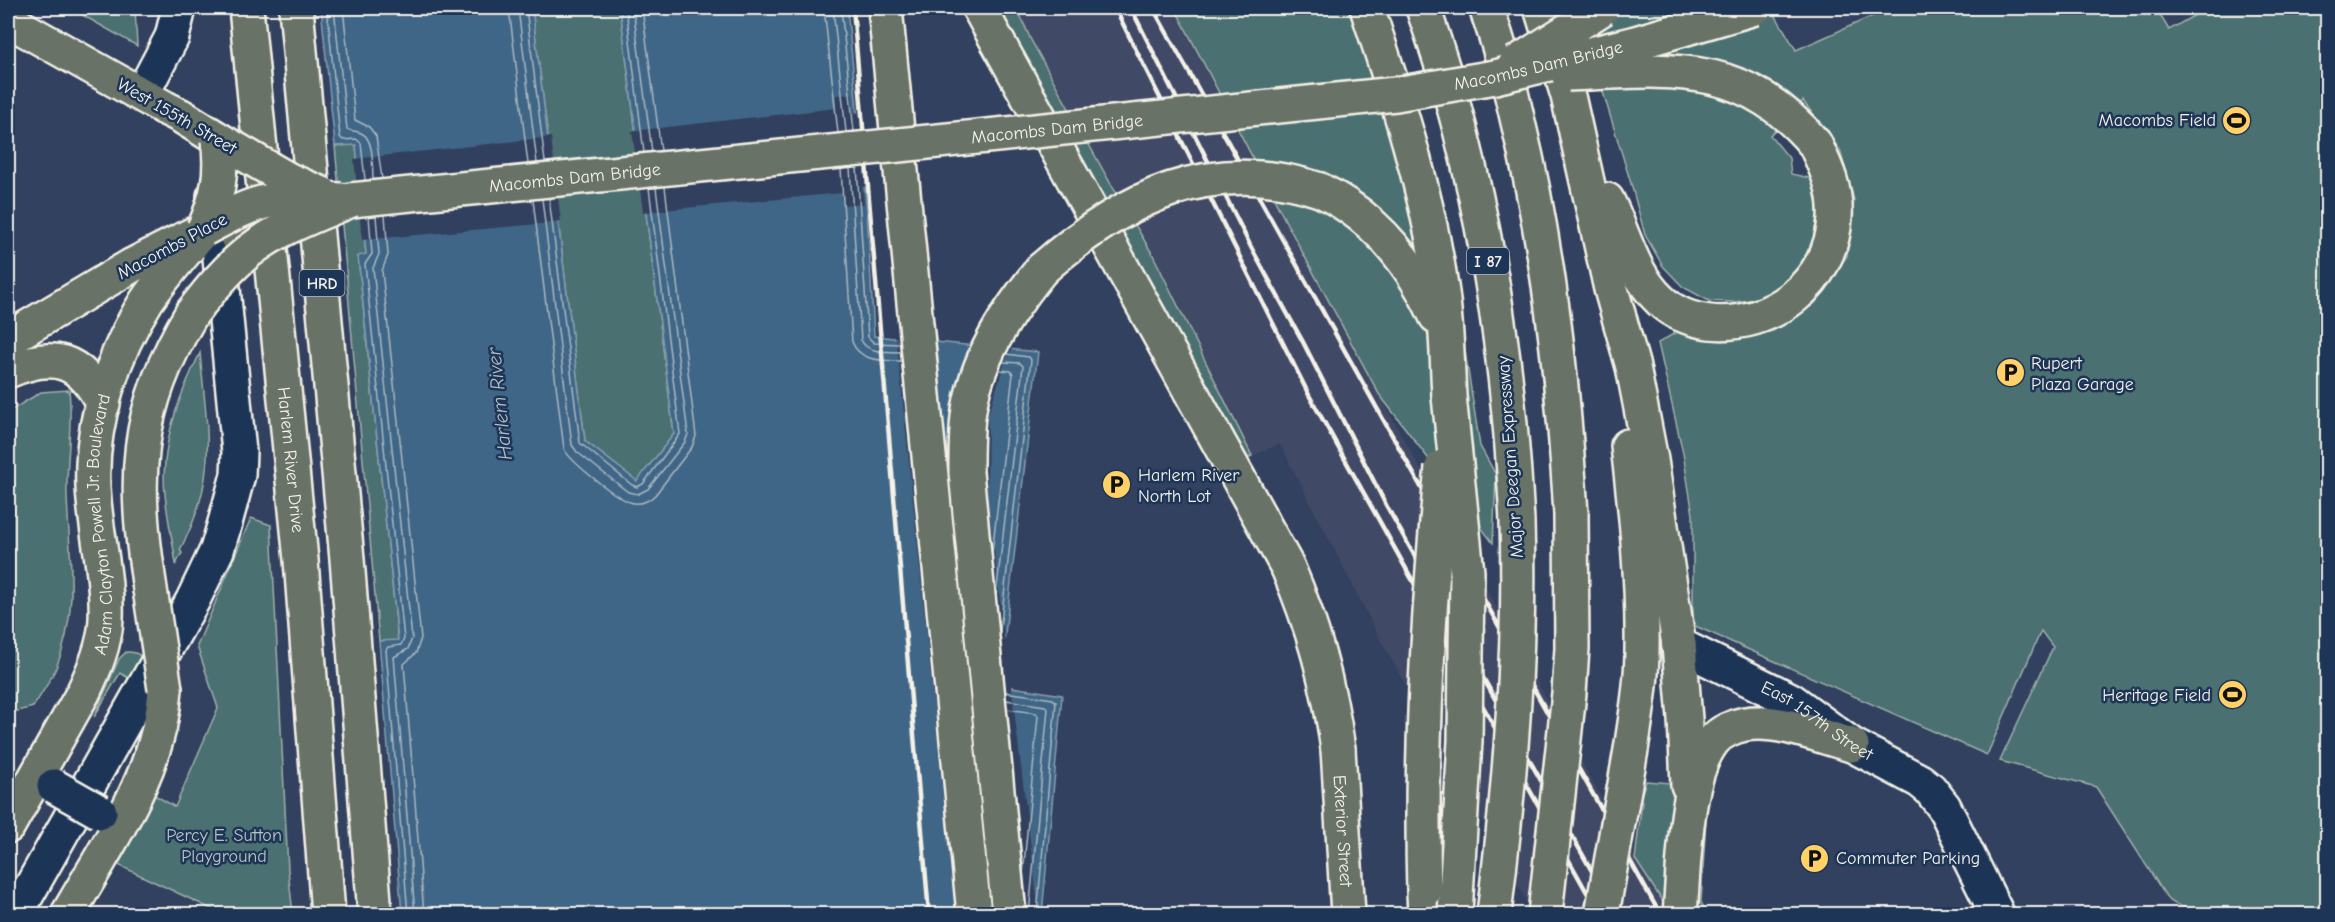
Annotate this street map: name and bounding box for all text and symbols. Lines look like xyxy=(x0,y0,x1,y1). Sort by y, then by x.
street label: Macombs Dam Bridge xyxy=(1452,37,1625,95)
street label: West 155th Street xyxy=(113,74,241,160)
sports icon: Macombs Field xyxy=(2221,104,2253,136)
street label: Macombs Dam Bridge xyxy=(970,110,1144,149)
place label: Macombs Field xyxy=(2099,110,2216,131)
street label: Macombs Dam Bridge xyxy=(488,159,662,197)
street label: Macombs Place xyxy=(114,209,231,284)
road number: I 87 xyxy=(1467,248,1509,274)
road number: HRD xyxy=(300,270,344,296)
water label: Harlem River xyxy=(482,345,517,461)
place label: Rupert Plaza Garage xyxy=(2031,353,2134,395)
street label: Major Deegan Expressway xyxy=(1493,354,1528,559)
parking icon: Rupert Plaza Garage xyxy=(1994,357,2026,389)
street label: Harlem River Drive xyxy=(273,386,308,534)
street label: Adam Clayton Powell Jr. Boulevard xyxy=(83,392,117,657)
place label: Harlem River North Lot xyxy=(1138,465,1240,507)
parking icon: Harlem River North Lot xyxy=(1101,469,1133,501)
street label: East 157th Street xyxy=(1758,677,1877,766)
sports icon: Heritage Field xyxy=(2216,679,2248,711)
place label: Heritage Field xyxy=(2102,685,2211,706)
street label: Exterior Street xyxy=(1329,774,1356,888)
park label: Percy E. Sutton Playground xyxy=(166,825,282,867)
parking icon: Commuter Parking xyxy=(1799,842,1831,874)
place label: Commuter Parking xyxy=(1836,848,1980,869)

